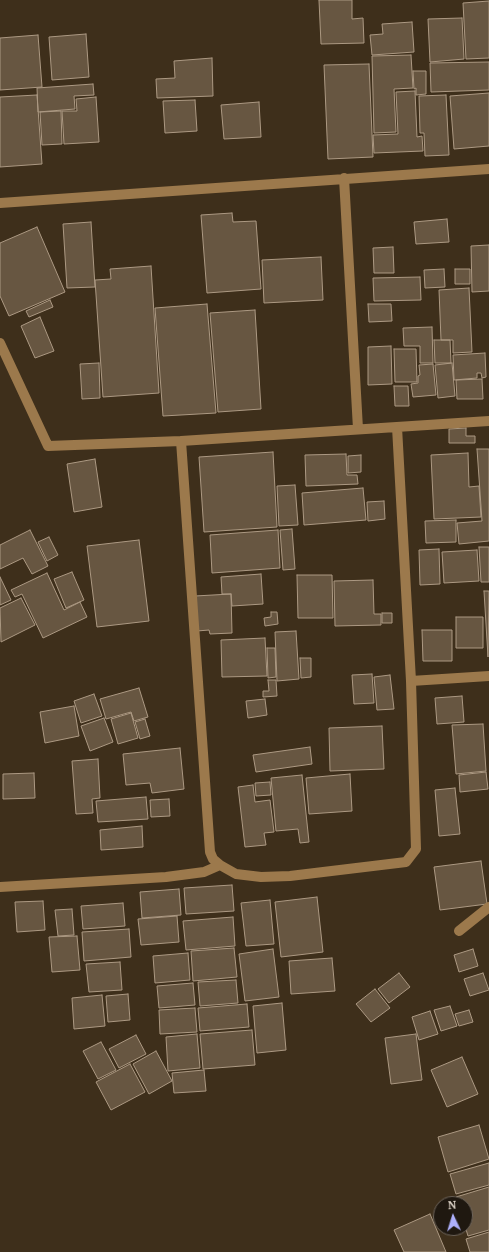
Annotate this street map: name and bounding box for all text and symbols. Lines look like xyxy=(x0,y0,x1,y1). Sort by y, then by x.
north arrow xyxy=(433,1196,473,1236)
text: N xyxy=(448,1198,457,1212)

